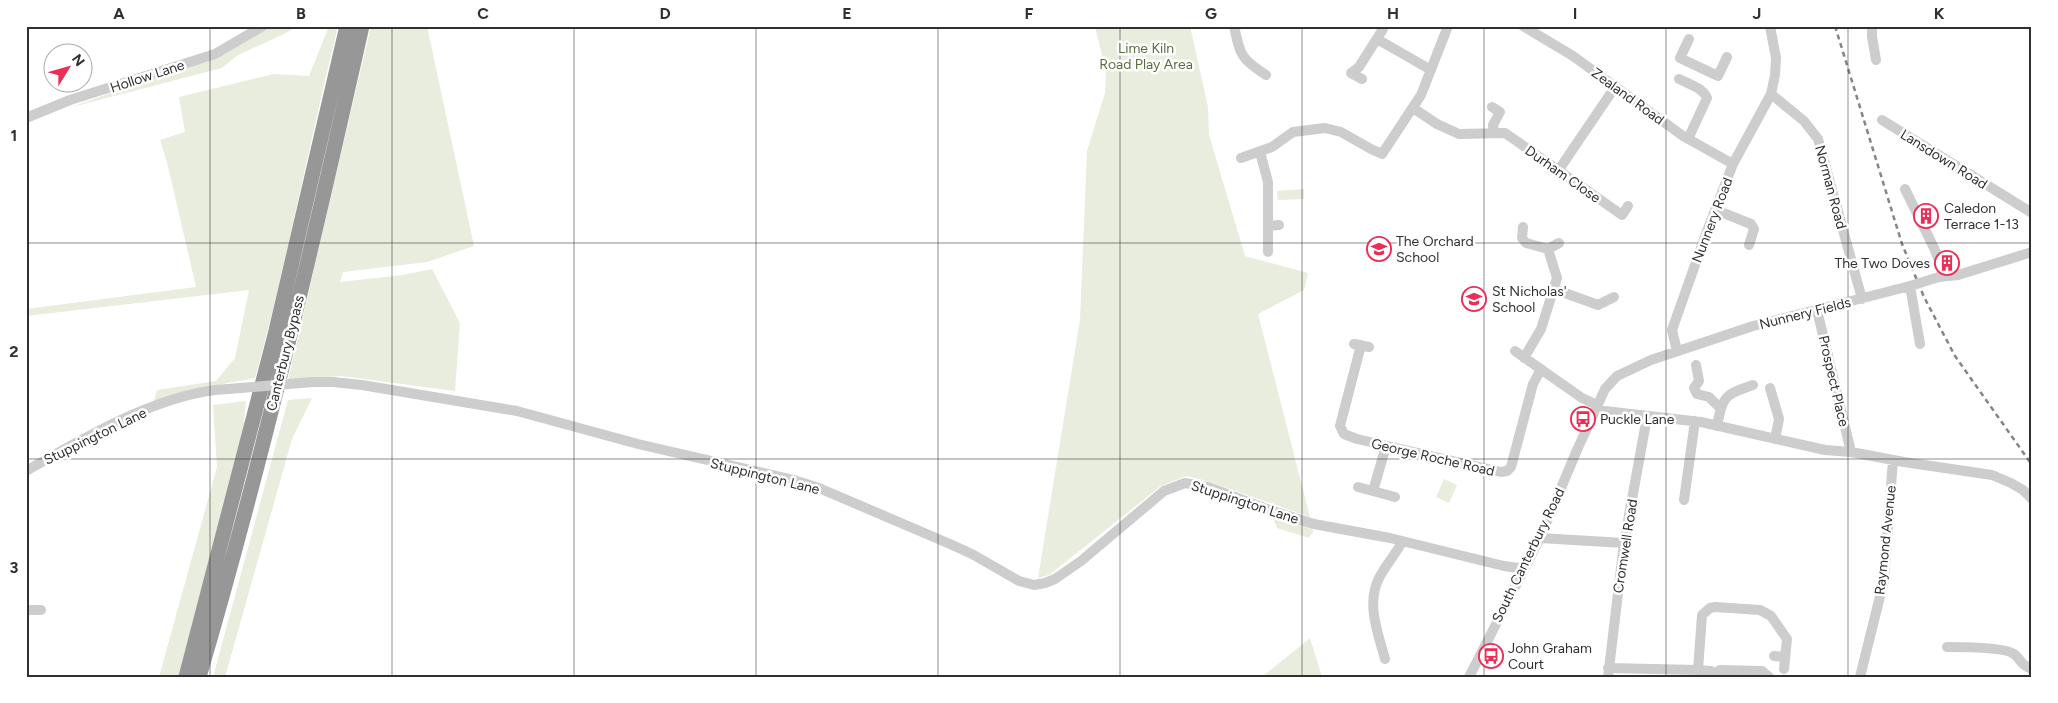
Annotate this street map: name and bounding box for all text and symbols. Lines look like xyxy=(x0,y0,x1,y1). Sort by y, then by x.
text: A xyxy=(113,4,125,23)
text: B xyxy=(296,4,306,23)
text: C xyxy=(477,4,489,23)
text: D xyxy=(659,4,671,23)
text: E xyxy=(842,4,852,23)
text: F xyxy=(1025,4,1034,23)
text: G xyxy=(1205,4,1217,23)
text: H xyxy=(1387,4,1399,23)
text: I xyxy=(1573,4,1577,23)
text: J xyxy=(1753,4,1761,23)
text: K xyxy=(1934,4,1945,23)
park label: Lime Kiln Road Play Area xyxy=(1099,40,1193,73)
north arrow xyxy=(42,42,92,92)
text: N xyxy=(68,51,88,70)
street label: Hollow Lane xyxy=(108,56,187,96)
street label: Zealand Road xyxy=(1588,64,1667,128)
text: 1 xyxy=(11,126,17,145)
street label: Lansdown Road xyxy=(1897,126,1990,193)
street label: Durham Close xyxy=(1522,142,1604,207)
street label: Norman Road xyxy=(1811,143,1850,231)
street label: Nunnery Road xyxy=(1688,175,1736,265)
place label: Caledon Terrace 1-13 xyxy=(1944,200,2019,233)
building icon: Caledon Terrace 1-13 xyxy=(1913,203,1939,229)
place label: The Orchard School xyxy=(1396,233,1474,266)
school or university icon: The Orchard School xyxy=(1366,236,1392,262)
building icon: The Two Doves xyxy=(1934,250,1960,276)
place label: The Two Doves xyxy=(1835,255,1930,272)
place label: St Nicholas' School xyxy=(1492,283,1566,316)
school or university icon: St Nicholas' School xyxy=(1461,286,1487,312)
street label: Canterbury Bypass xyxy=(263,294,308,413)
street label: Nunnery Fields xyxy=(1758,294,1853,333)
street label: Prospect Place xyxy=(1815,334,1852,429)
text: 2 xyxy=(9,342,19,361)
street label: Stuppington Lane xyxy=(41,404,150,469)
bus stop icon: Puckle Lane xyxy=(1570,406,1596,432)
place label: Puckle Lane xyxy=(1600,411,1675,428)
street label: George Roche Road xyxy=(1370,435,1496,480)
street label: Stuppington Lane xyxy=(708,455,822,498)
street label: Stuppington Lane xyxy=(1189,477,1301,528)
street label: Raymond Avenue xyxy=(1871,484,1900,596)
street label: South Canterbury Road xyxy=(1488,485,1568,625)
street label: Cromwell Road xyxy=(1610,498,1641,594)
text: 3 xyxy=(10,558,19,577)
place label: John Graham Court xyxy=(1508,640,1592,673)
bus stop icon: John Graham Court xyxy=(1478,643,1504,669)

